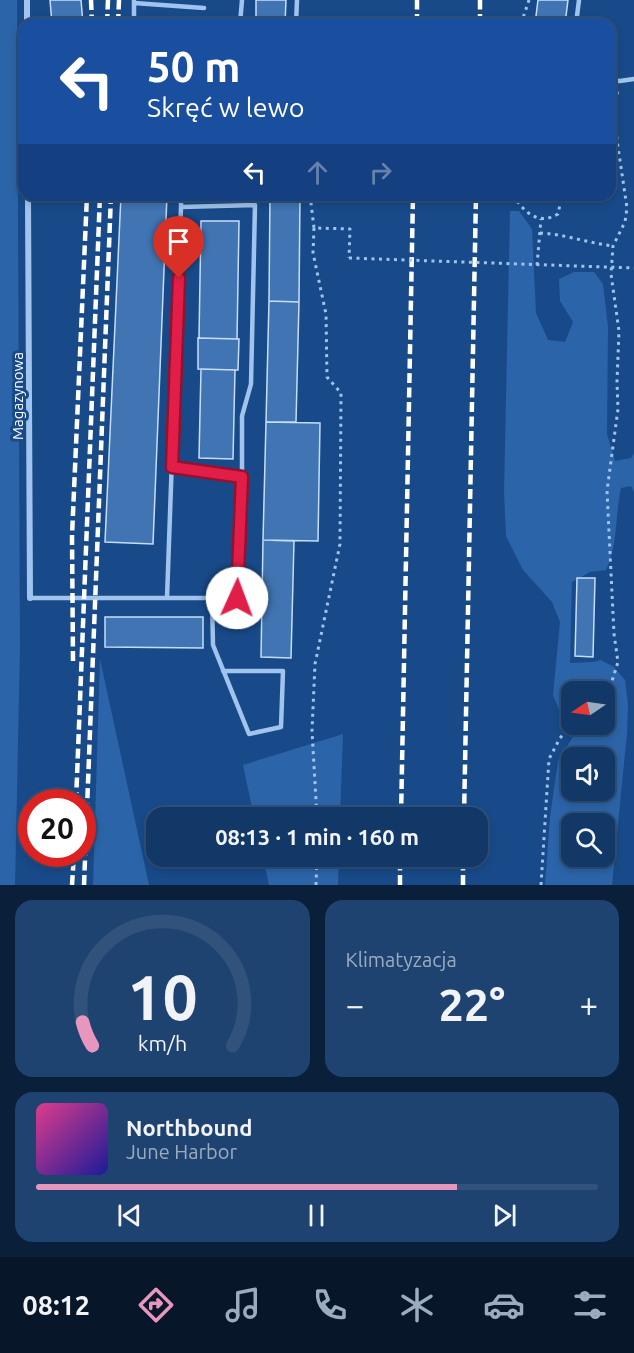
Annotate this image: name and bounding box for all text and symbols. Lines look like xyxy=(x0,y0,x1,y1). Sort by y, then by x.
icon: left xyxy=(48,42,126,120)
text: 50 m xyxy=(147,43,241,90)
text: Skręć w lewo xyxy=(147,92,304,122)
icon: left xyxy=(238,156,271,189)
icon: ahead xyxy=(301,156,334,189)
icon: right xyxy=(364,156,397,189)
pin xyxy=(153,216,204,278)
icon: arrive xyxy=(162,225,195,258)
street label: Magazynowa xyxy=(9,352,26,440)
position arrow xyxy=(205,566,269,630)
north arrow xyxy=(561,681,615,735)
map controls xyxy=(561,681,615,867)
button: sound xyxy=(561,747,615,801)
speed limit sign: 20 xyxy=(18,789,96,867)
button: search xyxy=(561,813,615,867)
text: 08:13 · 1 min · 160 m xyxy=(215,824,419,849)
text: Klimatyzacja xyxy=(346,948,457,971)
text: 10 xyxy=(127,962,197,1032)
text: 22° xyxy=(438,979,505,1030)
text: − xyxy=(346,986,364,1023)
text: + xyxy=(579,986,598,1023)
text: km/h xyxy=(137,1031,187,1055)
text: Northbound xyxy=(126,1115,252,1140)
text: June Harbor xyxy=(126,1140,237,1163)
icon: previous xyxy=(113,1199,146,1232)
icon: pause xyxy=(300,1199,333,1232)
icon: next xyxy=(488,1199,521,1232)
icon: directions xyxy=(135,1284,177,1326)
icon: music xyxy=(222,1284,264,1326)
icon: phone xyxy=(309,1284,351,1326)
icon: climate xyxy=(396,1284,438,1326)
icon: car xyxy=(483,1284,525,1326)
icon: filters xyxy=(569,1284,611,1326)
text: 08:12 xyxy=(22,1290,90,1320)

